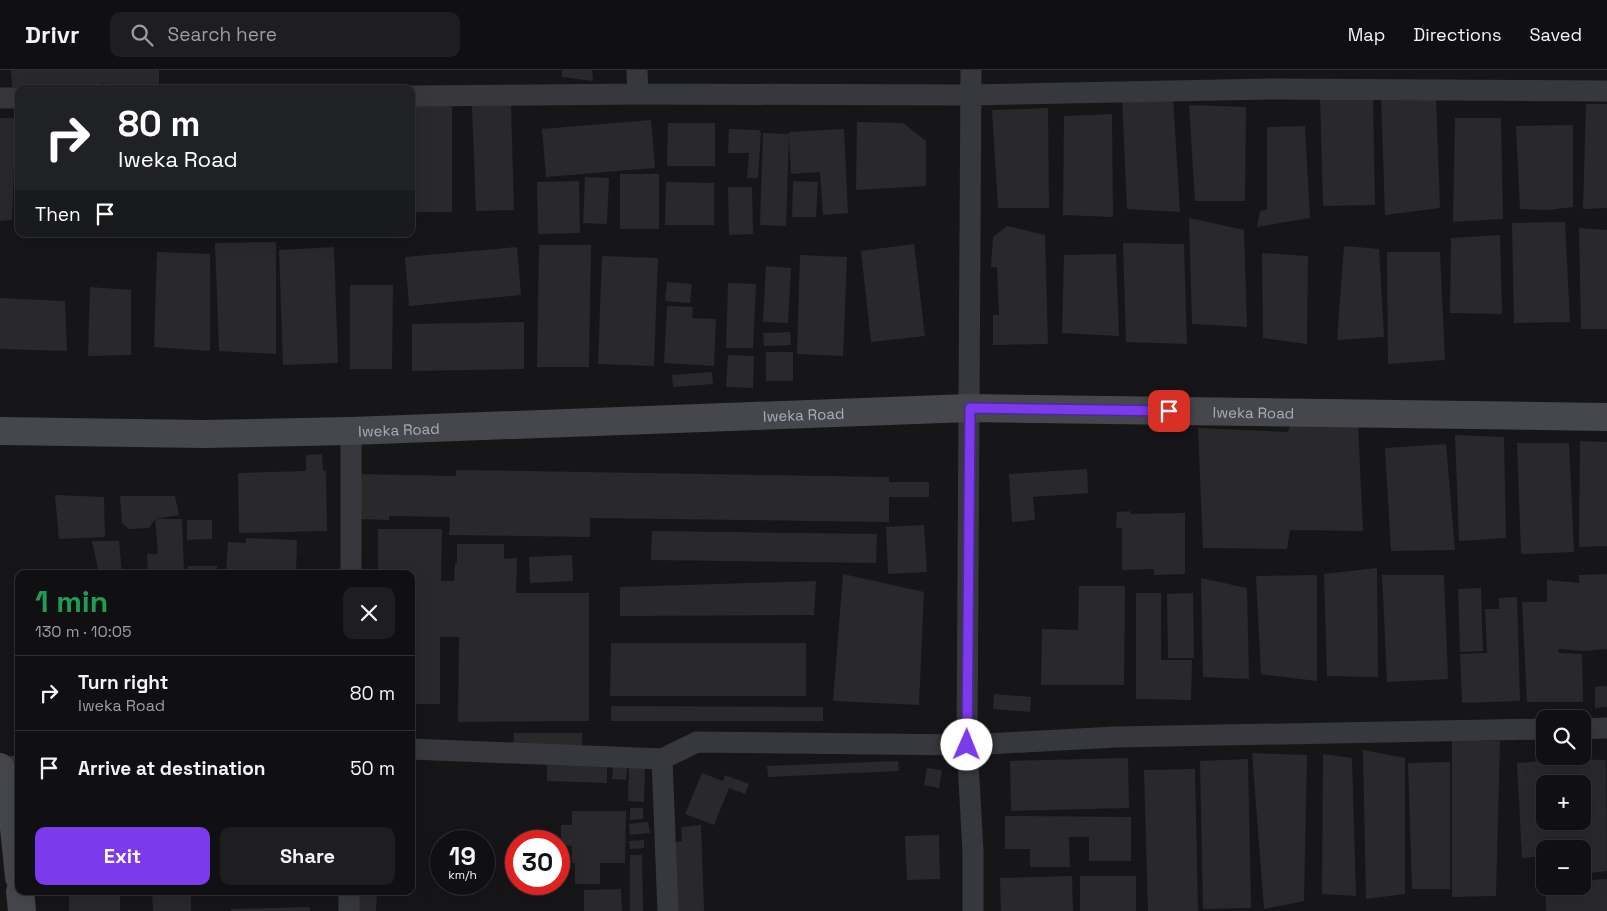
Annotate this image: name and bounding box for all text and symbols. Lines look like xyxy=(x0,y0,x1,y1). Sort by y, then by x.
search box xyxy=(110,12,460,57)
text: Drivr xyxy=(25,19,80,50)
icon: search xyxy=(128,21,156,49)
text: Search here xyxy=(168,22,277,47)
text: Map xyxy=(1348,23,1385,46)
text: Directions xyxy=(1413,23,1502,46)
text: Saved xyxy=(1530,23,1582,46)
text: 80 m xyxy=(118,102,200,146)
icon: right xyxy=(35,105,100,170)
text: Iweka Road xyxy=(118,145,238,173)
icon: arrive xyxy=(91,200,119,228)
text: Then xyxy=(35,202,81,227)
pin xyxy=(1148,390,1190,432)
icon: arrive xyxy=(1155,397,1183,425)
street label: Iweka Road xyxy=(1213,402,1294,422)
street label: Iweka Road xyxy=(762,403,845,425)
street label: Iweka Road xyxy=(358,418,440,440)
text: 1 min xyxy=(35,582,108,621)
button: close xyxy=(343,587,395,639)
text: 130 m · 10:05 xyxy=(35,621,132,642)
text: Turn right xyxy=(78,670,168,695)
icon: right xyxy=(35,679,63,707)
text: 80 m xyxy=(350,681,395,706)
text: Iweka Road xyxy=(78,695,165,716)
map controls xyxy=(1536,710,1591,895)
button: search xyxy=(1536,710,1591,765)
position arrow xyxy=(940,718,992,770)
icon: arrive xyxy=(35,754,63,782)
text: Arrive at destination xyxy=(78,756,266,781)
text: 50 m xyxy=(350,756,395,781)
button: + xyxy=(1536,775,1591,830)
button: Exit xyxy=(35,827,210,885)
button: Share xyxy=(220,827,395,885)
speed limit sign: 30 xyxy=(505,830,570,895)
text: 19 xyxy=(449,840,476,872)
button: − xyxy=(1536,840,1591,895)
text: km/h xyxy=(448,867,477,883)

